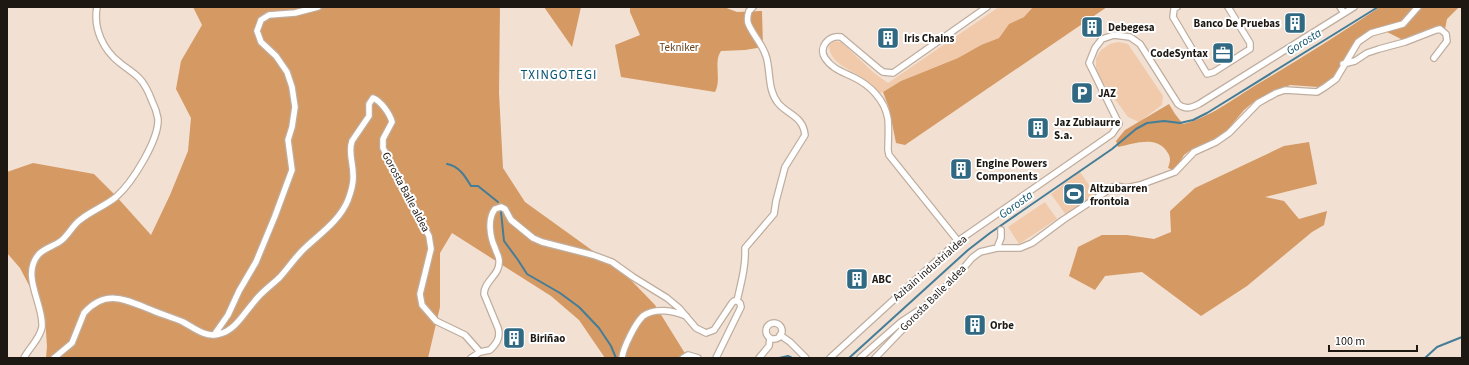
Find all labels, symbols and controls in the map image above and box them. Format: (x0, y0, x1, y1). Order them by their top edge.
building icon: Banco De Pruebas (1282, 10, 1308, 36)
building icon: Debegesa (1079, 14, 1105, 40)
place label: Banco De Pruebas (1193, 16, 1280, 31)
place label: Debegesa (1108, 20, 1155, 35)
water label: Gorosta (1283, 24, 1325, 59)
building icon: Iris Chains (875, 25, 901, 51)
place label: Iris Chains (904, 31, 955, 46)
park label: Tekniker (659, 40, 699, 55)
office icon: CodeSyntax (1210, 40, 1236, 66)
place label: CodeSyntax (1150, 46, 1208, 61)
district label: TXINGOTEGI (521, 66, 597, 84)
parking icon: JAZ (1069, 80, 1095, 106)
place label: JAZ (1098, 86, 1116, 101)
building icon: Jaz Zubiaurre S.a. (1025, 115, 1051, 141)
place label: Jaz Zubiaurre S.a. (1054, 115, 1121, 143)
street label: Gorosta Balle aldea (379, 149, 433, 235)
building icon: Engine Powers Components (948, 156, 974, 182)
place label: Engine Powers Components (976, 156, 1047, 184)
sports icon: Altzubarren frontoia (1061, 181, 1087, 207)
place label: Altzubarren frontoia (1089, 181, 1147, 209)
water label: Gorosta (995, 187, 1037, 223)
street label: Azitain industrialdea (890, 231, 970, 305)
street label: Gorosta Balle aldea (896, 261, 970, 335)
building icon: ABC (844, 266, 870, 292)
place label: ABC (871, 272, 892, 287)
building icon: Orbe (962, 312, 988, 338)
place label: Orbe (990, 318, 1014, 333)
building icon: Biriñao (501, 325, 527, 351)
scale bar (1329, 327, 1417, 353)
place label: Biriñao (530, 331, 565, 346)
text: 100 m (1335, 333, 1365, 350)

